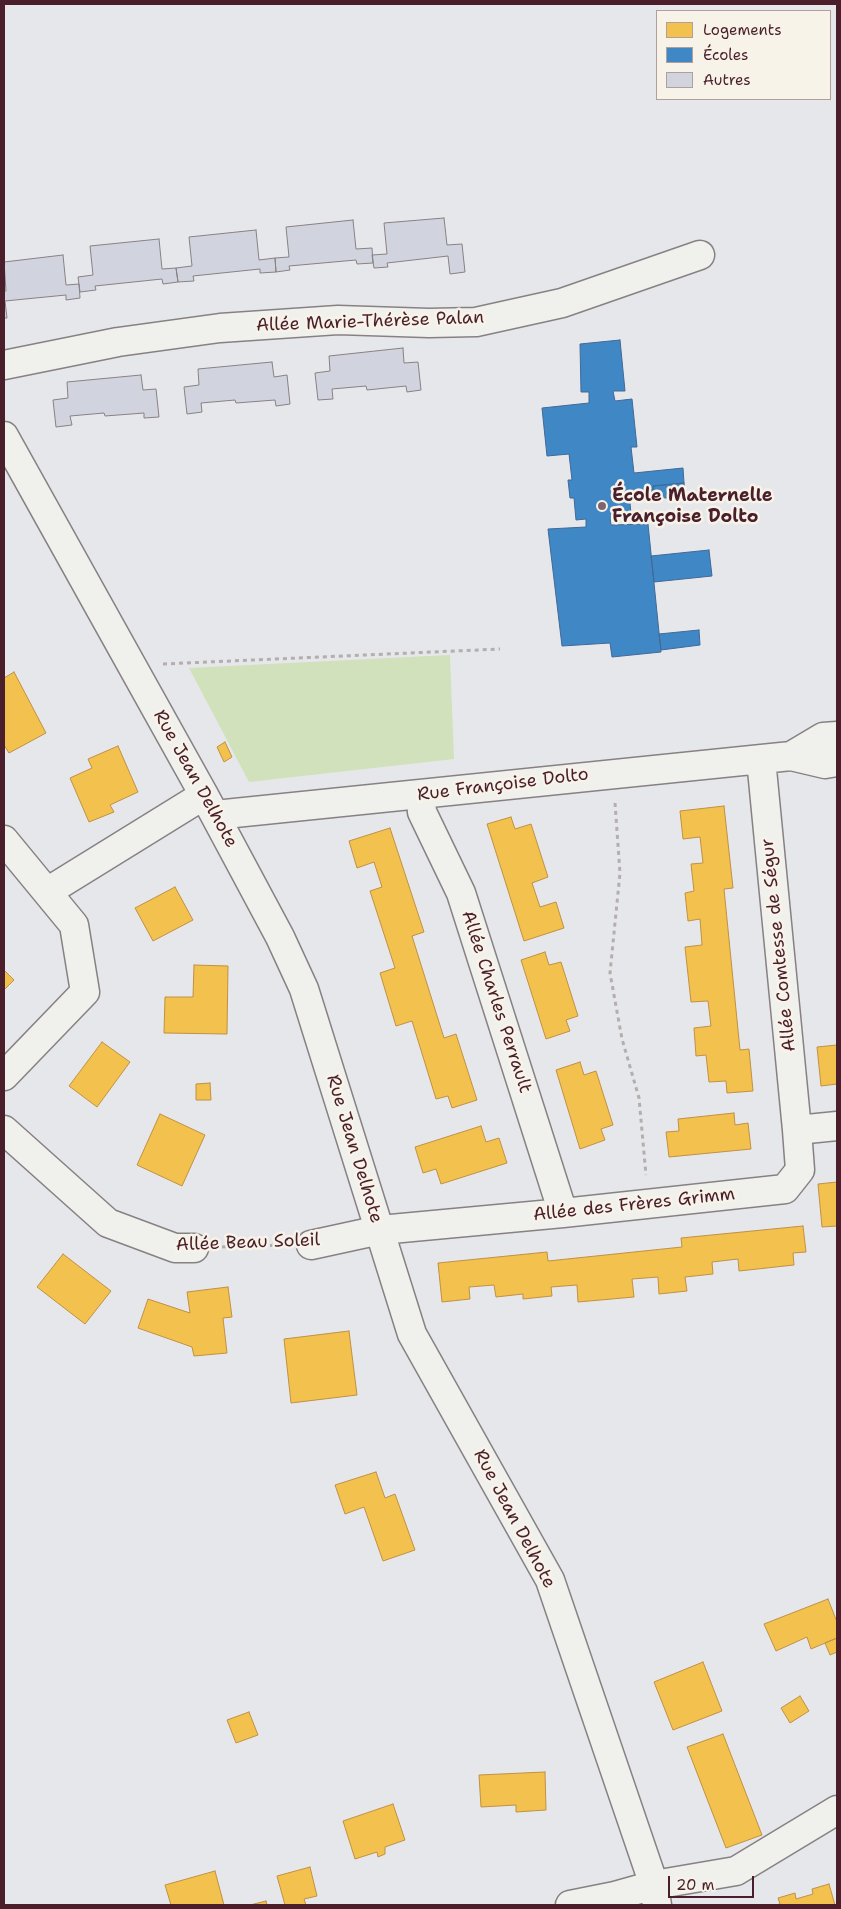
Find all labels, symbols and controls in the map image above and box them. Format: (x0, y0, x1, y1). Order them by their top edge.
legend (656, 10, 831, 100)
text: Logements (703, 20, 782, 40)
text: Écoles (703, 45, 748, 65)
text: Autres (703, 70, 751, 90)
street label: Allée Marie-Thérèse Palan (256, 307, 484, 337)
place label: École Maternelle Françoise Dolto (612, 485, 773, 528)
marker: École Maternelle Françoise Dolto (596, 500, 608, 512)
street label: Rue Jean Delhote (148, 706, 242, 852)
street label: Rue Françoise Dolto (416, 764, 590, 806)
street label: Allée Comtesse de Ségur (757, 837, 801, 1053)
street label: Allée Charles Perrault (456, 908, 536, 1096)
street label: Rue Jean Delhote (321, 1072, 387, 1226)
street label: Allée des Frères Grimm (532, 1184, 736, 1226)
street label: Allée Beau Soleil (176, 1230, 320, 1256)
street label: Rue Jean Delhote (468, 1446, 560, 1592)
scale bar (671, 1866, 757, 1898)
text: 20 m (676, 1875, 715, 1895)

